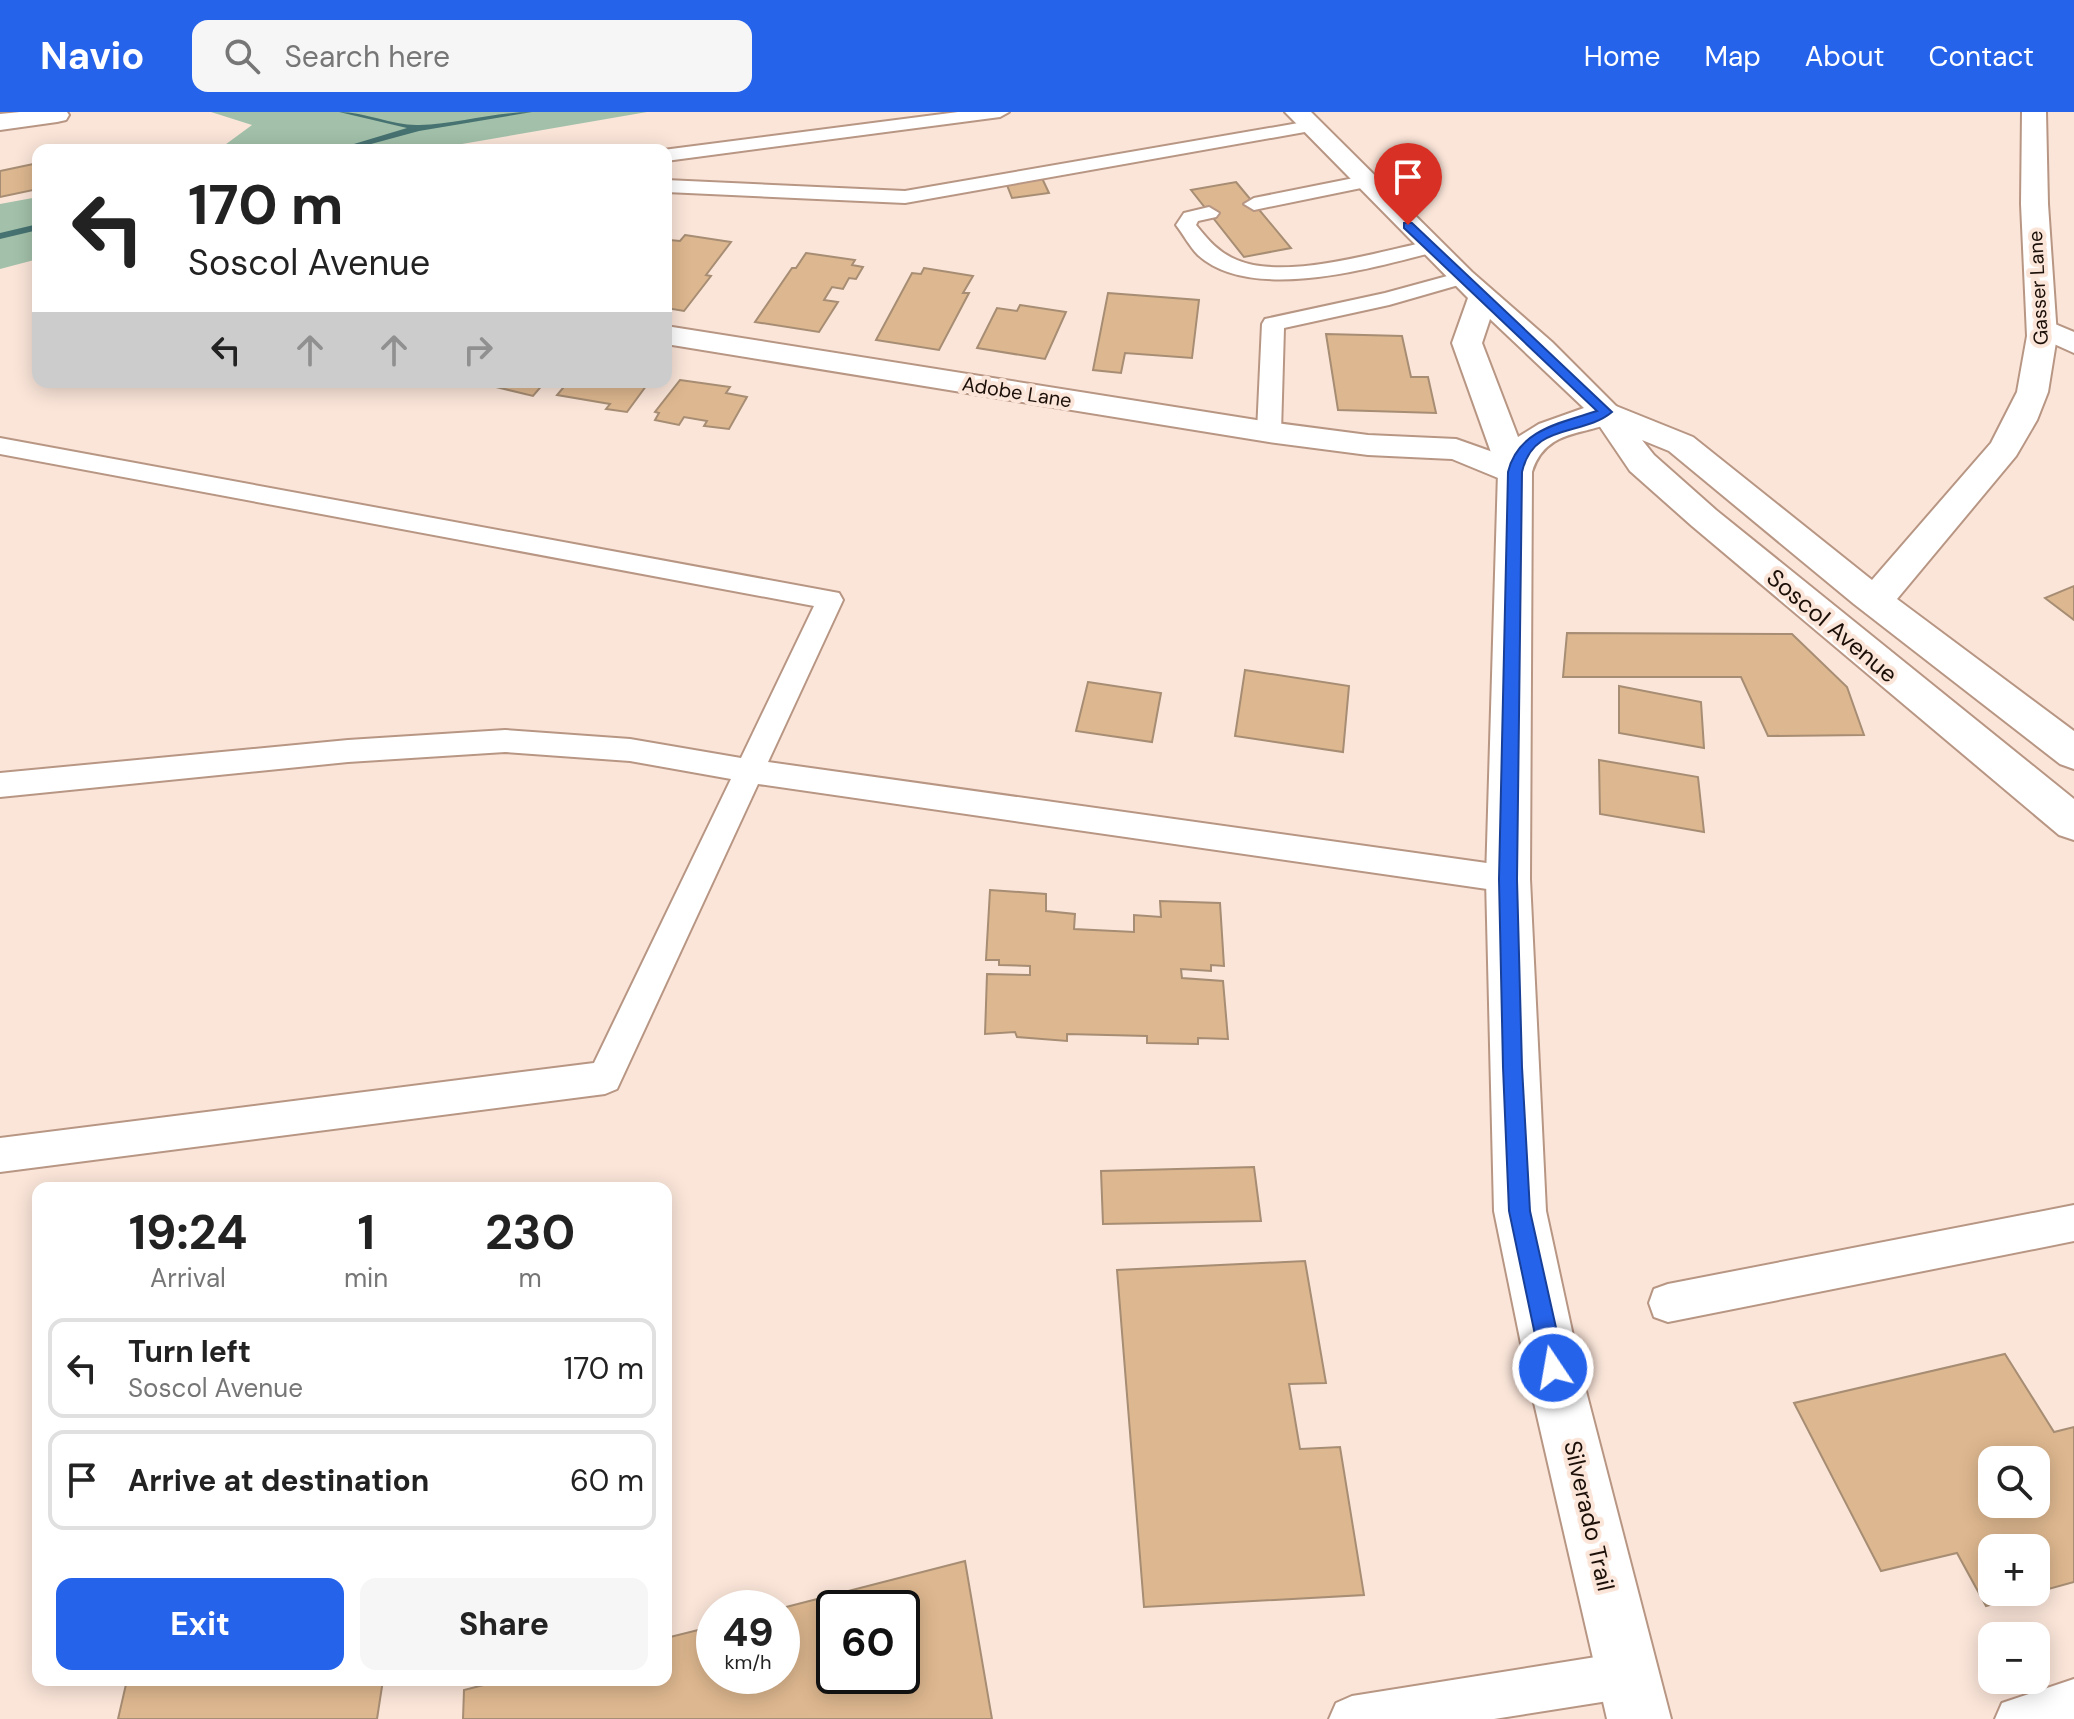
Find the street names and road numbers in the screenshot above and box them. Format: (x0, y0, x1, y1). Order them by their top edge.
street label: Gasser Lane (2022, 230, 2054, 346)
street label: Adobe Lane (960, 371, 1074, 413)
street label: Soscol Avenue (1761, 562, 1904, 689)
street label: Silverado Trail (1557, 1438, 1622, 1594)

